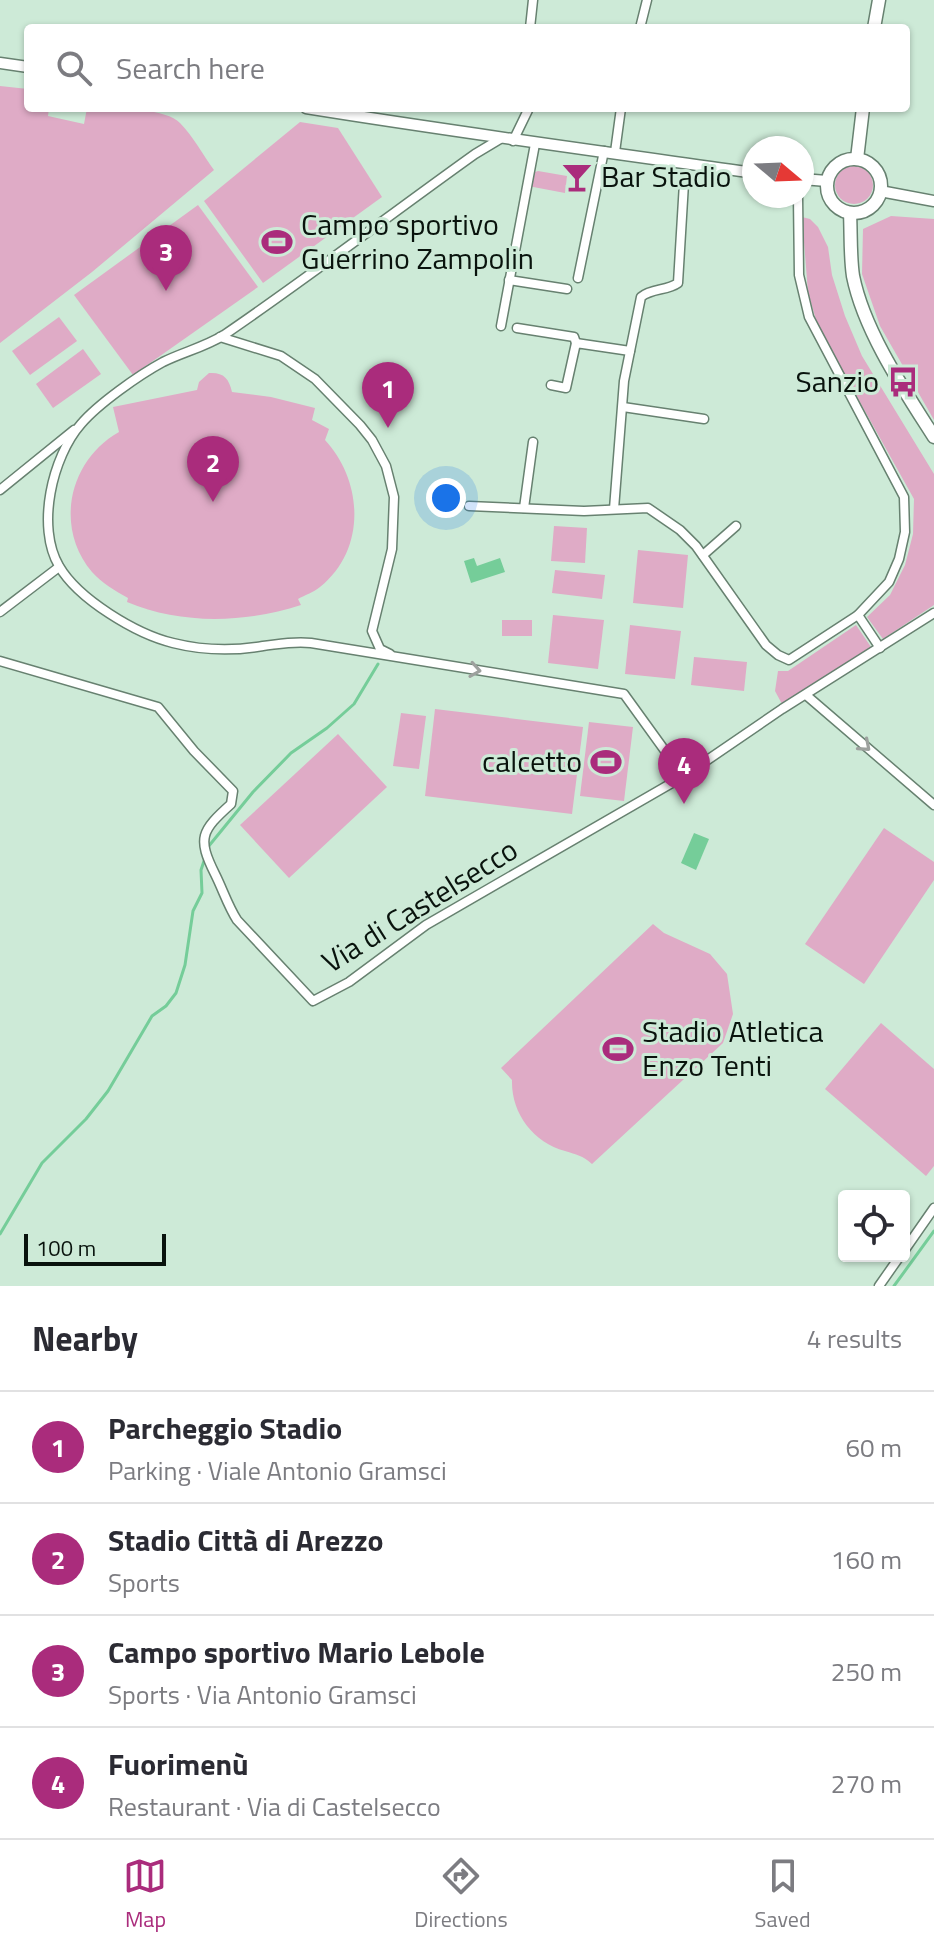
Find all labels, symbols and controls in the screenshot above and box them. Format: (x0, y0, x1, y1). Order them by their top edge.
search box (24, 24, 910, 112)
text: Search here (116, 45, 265, 91)
icon: search (52, 46, 96, 90)
north arrow (742, 136, 814, 208)
place label: Bar Stadio (601, 153, 731, 199)
bar icon: Bar Stadio (560, 160, 594, 194)
place label: Campo sportivo Guerrino Zampolin (301, 201, 534, 281)
pin: 3 (140, 225, 192, 291)
sports icon: Campo sportivo Guerrino Zampolin (260, 225, 294, 259)
place label: Sanzio (796, 358, 879, 404)
pin: 1 (362, 362, 414, 428)
bus stop icon: Sanzio (886, 365, 920, 399)
pin: 2 (187, 436, 239, 502)
your location (426, 478, 466, 518)
one-way arrow (468, 661, 482, 678)
one-way arrow (856, 736, 870, 751)
place label: calcetto (482, 738, 582, 784)
pin: 4 (658, 738, 710, 804)
sports icon: calcetto (589, 745, 623, 779)
street label: Via di Castelsecco (313, 826, 526, 984)
place label: Stadio Atletica Enzo Tenti (642, 1008, 824, 1088)
sports icon: Stadio Atletica Enzo Tenti (601, 1032, 635, 1066)
map controls (838, 1190, 910, 1262)
button: locate (838, 1190, 910, 1262)
scale bar (24, 1230, 166, 1266)
text: 100 m (36, 1231, 96, 1265)
text: Nearby (32, 1312, 138, 1364)
text: 4 results (807, 1319, 902, 1358)
text: Parcheggio Stadio (108, 1405, 342, 1451)
text: 1 (51, 1428, 65, 1467)
text: 60 m (845, 1428, 902, 1467)
text: Parking · Viale Antonio Gramsci (108, 1451, 447, 1490)
text: Stadio Città di Arezzo (108, 1517, 384, 1563)
text: 2 (51, 1540, 65, 1579)
text: 160 m (831, 1540, 902, 1579)
text: Sports (108, 1563, 180, 1602)
text: Campo sportivo Mario Lebole (108, 1629, 485, 1675)
text: 3 (51, 1652, 65, 1691)
text: 250 m (831, 1652, 902, 1691)
text: Sports · Via Antonio Gramsci (108, 1675, 417, 1714)
text: Fuorimenù (108, 1741, 249, 1787)
text: 4 (51, 1764, 65, 1803)
text: 270 m (831, 1764, 902, 1803)
text: Restaurant · Via di Castelsecco (108, 1787, 441, 1826)
tab: Map (123, 1854, 167, 1936)
tab: Directions (414, 1854, 508, 1936)
tab: Saved (755, 1854, 811, 1936)

